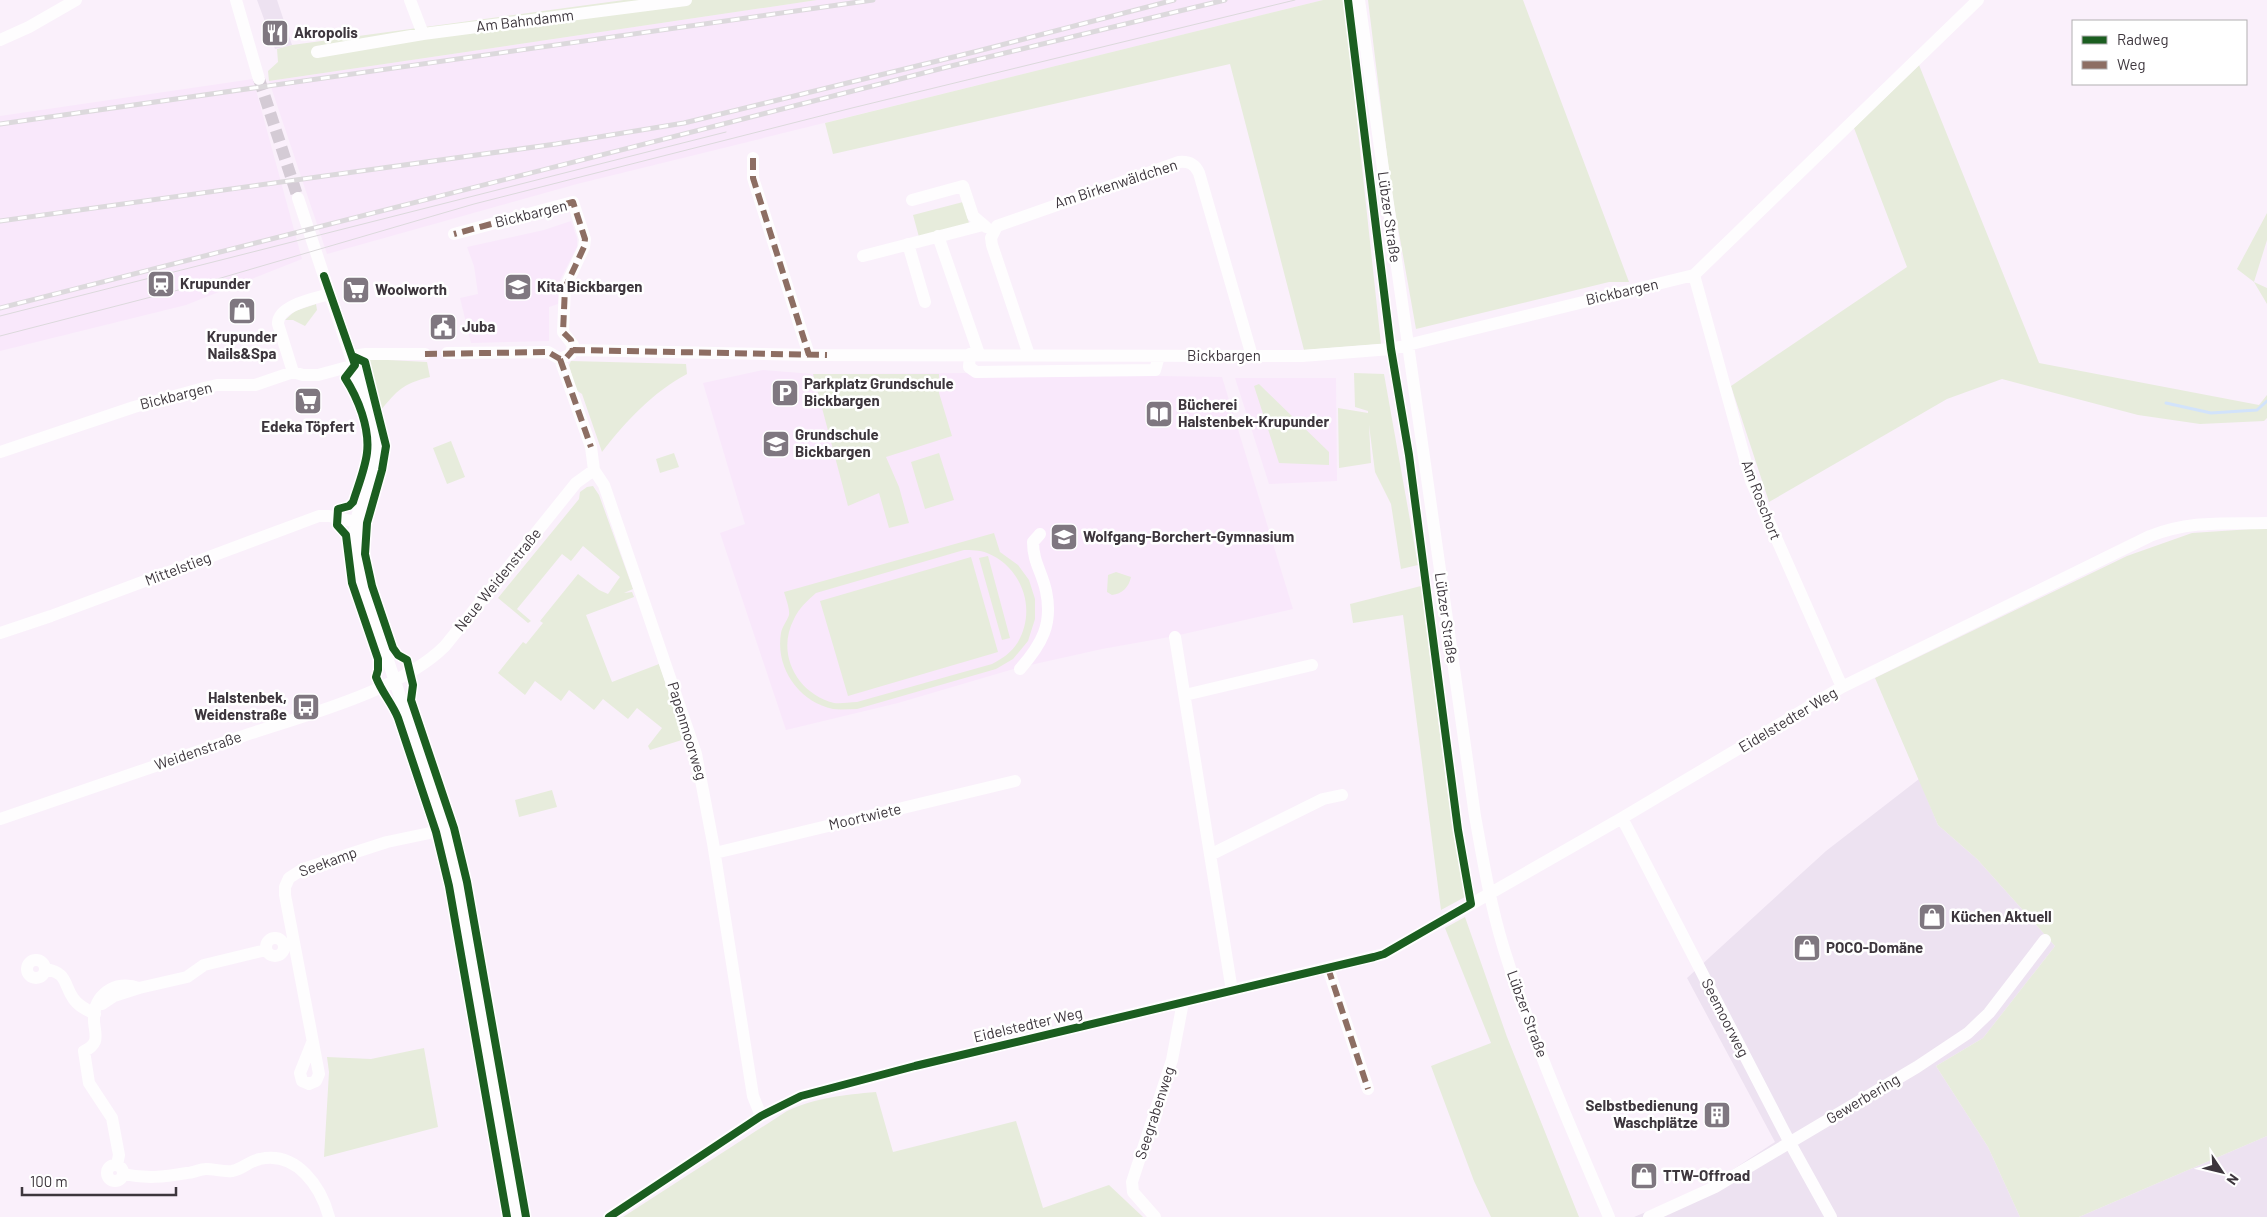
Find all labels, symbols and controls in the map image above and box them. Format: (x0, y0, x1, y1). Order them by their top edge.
street label: Am Bahndamm (475, 5, 575, 35)
restaurant icon: Akropolis (260, 18, 290, 48)
legend (2072, 20, 2247, 85)
place label: Akropolis (294, 23, 358, 41)
text: Radweg (2117, 30, 2169, 48)
text: Weg (2117, 55, 2145, 73)
street label: Am Birkenwäldchen (1052, 155, 1179, 211)
street label: Lübzer Straße (1375, 170, 1405, 263)
street label: Bickbargen (493, 195, 569, 231)
station icon: Krupunder (146, 269, 176, 299)
school or university icon: Kita Bickbargen (503, 272, 533, 302)
place label: Krupunder (180, 274, 251, 292)
street label: Bickbargen (1584, 274, 1660, 308)
supermarket icon: Woolworth (341, 275, 371, 305)
place label: Kita Bickbargen (537, 277, 643, 295)
place label: Woolworth (375, 280, 447, 298)
shop icon: Krupunder Nails&Spa (227, 296, 257, 326)
public building icon: Juba (428, 312, 458, 342)
place label: Juba (462, 317, 495, 335)
place label: Krupunder Nails&Spa (207, 327, 278, 362)
street label: Bickbargen (1187, 346, 1261, 364)
place label: Parkplatz Grundschule Bickbargen (804, 374, 954, 409)
street label: Bickbargen (138, 377, 214, 413)
parking icon: Parkplatz Grundschule Bickbargen (770, 378, 800, 408)
supermarket icon: Edeka Töpfert (293, 386, 323, 416)
place label: Bücherei Halstenbek-Krupunder (1178, 395, 1329, 430)
library icon: Bücherei Halstenbek-Krupunder (1144, 399, 1174, 429)
place label: Edeka Töpfert (261, 417, 355, 435)
place label: Grundschule Bickbargen (795, 425, 879, 460)
school or university icon: Grundschule Bickbargen (761, 429, 791, 459)
street label: Am Roschort (1738, 457, 1785, 542)
school or university icon: Wolfgang-Borchert-Gymnasium (1049, 522, 1079, 552)
street label: Neue Weidenstraße (450, 524, 544, 635)
place label: Wolfgang-Borchert-Gymnasium (1083, 527, 1294, 545)
street label: Mittelstieg (142, 547, 213, 589)
street label: Lübzer Straße (1432, 571, 1462, 664)
street label: Papenmoorweg (664, 679, 711, 782)
street label: Eidelstedter Weg (1735, 683, 1840, 756)
place label: Halstenbek, Weidenstraße (194, 688, 287, 723)
bus stop icon: Halstenbek, Weidenstraße (291, 692, 321, 722)
street label: Weidenstraße (152, 727, 243, 773)
street label: Moortwiete (827, 799, 903, 833)
street label: Seekamp (296, 842, 359, 880)
shop icon: Küchen Aktuell (1917, 902, 1947, 932)
place label: Küchen Aktuell (1951, 907, 2052, 925)
shop icon: POCO-Domäne (1792, 933, 1822, 963)
place label: POCO-Domäne (1826, 938, 1923, 956)
street label: Lübzer Straße (1504, 968, 1552, 1060)
street label: Seemoorweg (1698, 975, 1753, 1060)
street label: Eidelstedter Weg (972, 1003, 1084, 1045)
street label: Seegrabenweg (1131, 1064, 1178, 1161)
street label: Gewerbering (1822, 1069, 1902, 1127)
place label: Selbstbedienung Waschplätze (1585, 1096, 1698, 1131)
building icon: Selbstbedienung Waschplätze (1702, 1100, 1732, 1130)
north arrow (2197, 1147, 2247, 1197)
shop icon: TTW-Offroad (1629, 1161, 1659, 1191)
scale bar (22, 1164, 176, 1196)
place label: TTW-Offroad (1663, 1166, 1750, 1184)
text: N (2223, 1171, 2243, 1188)
text: 100 m (30, 1172, 68, 1190)

